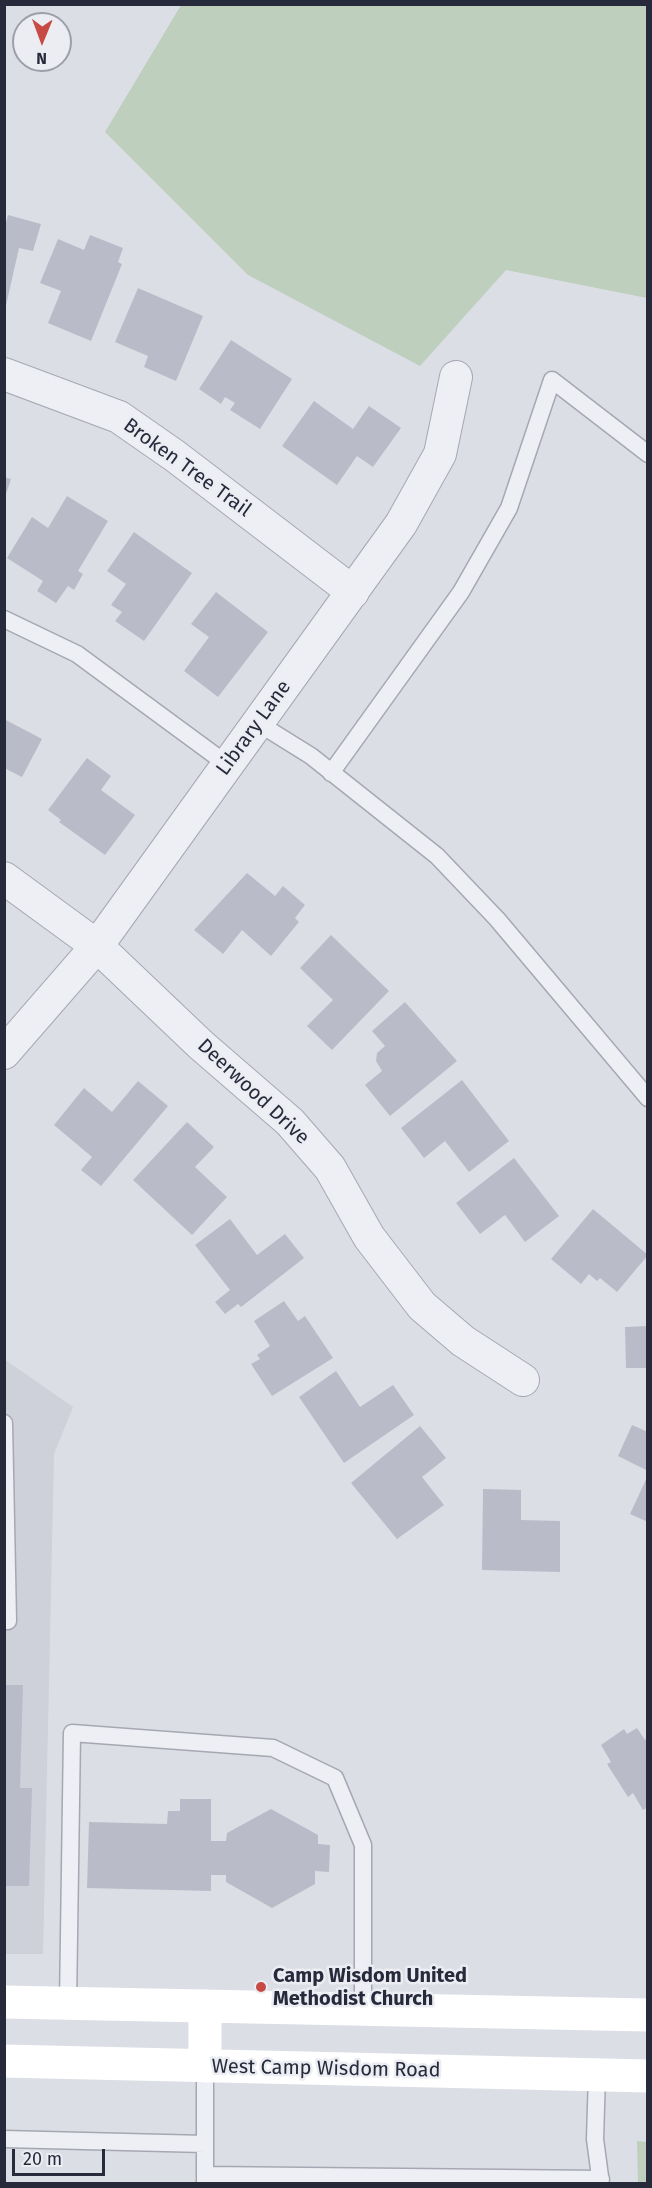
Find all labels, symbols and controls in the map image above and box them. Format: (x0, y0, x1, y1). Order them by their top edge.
north arrow (12, 12, 72, 72)
text: N (36, 49, 47, 68)
street label: Broken Tree Trail (118, 414, 256, 522)
street label: Library Lane (212, 676, 296, 780)
street label: Deerwood Drive (192, 1034, 314, 1150)
place label: Camp Wisdom United Methodist Church (273, 1964, 467, 2011)
marker: Camp Wisdom United Methodist Church (254, 1980, 268, 1994)
street label: West Camp Wisdom Road (211, 2055, 441, 2083)
scale bar (15, 2137, 108, 2175)
text: 20 m (23, 2148, 62, 2170)

